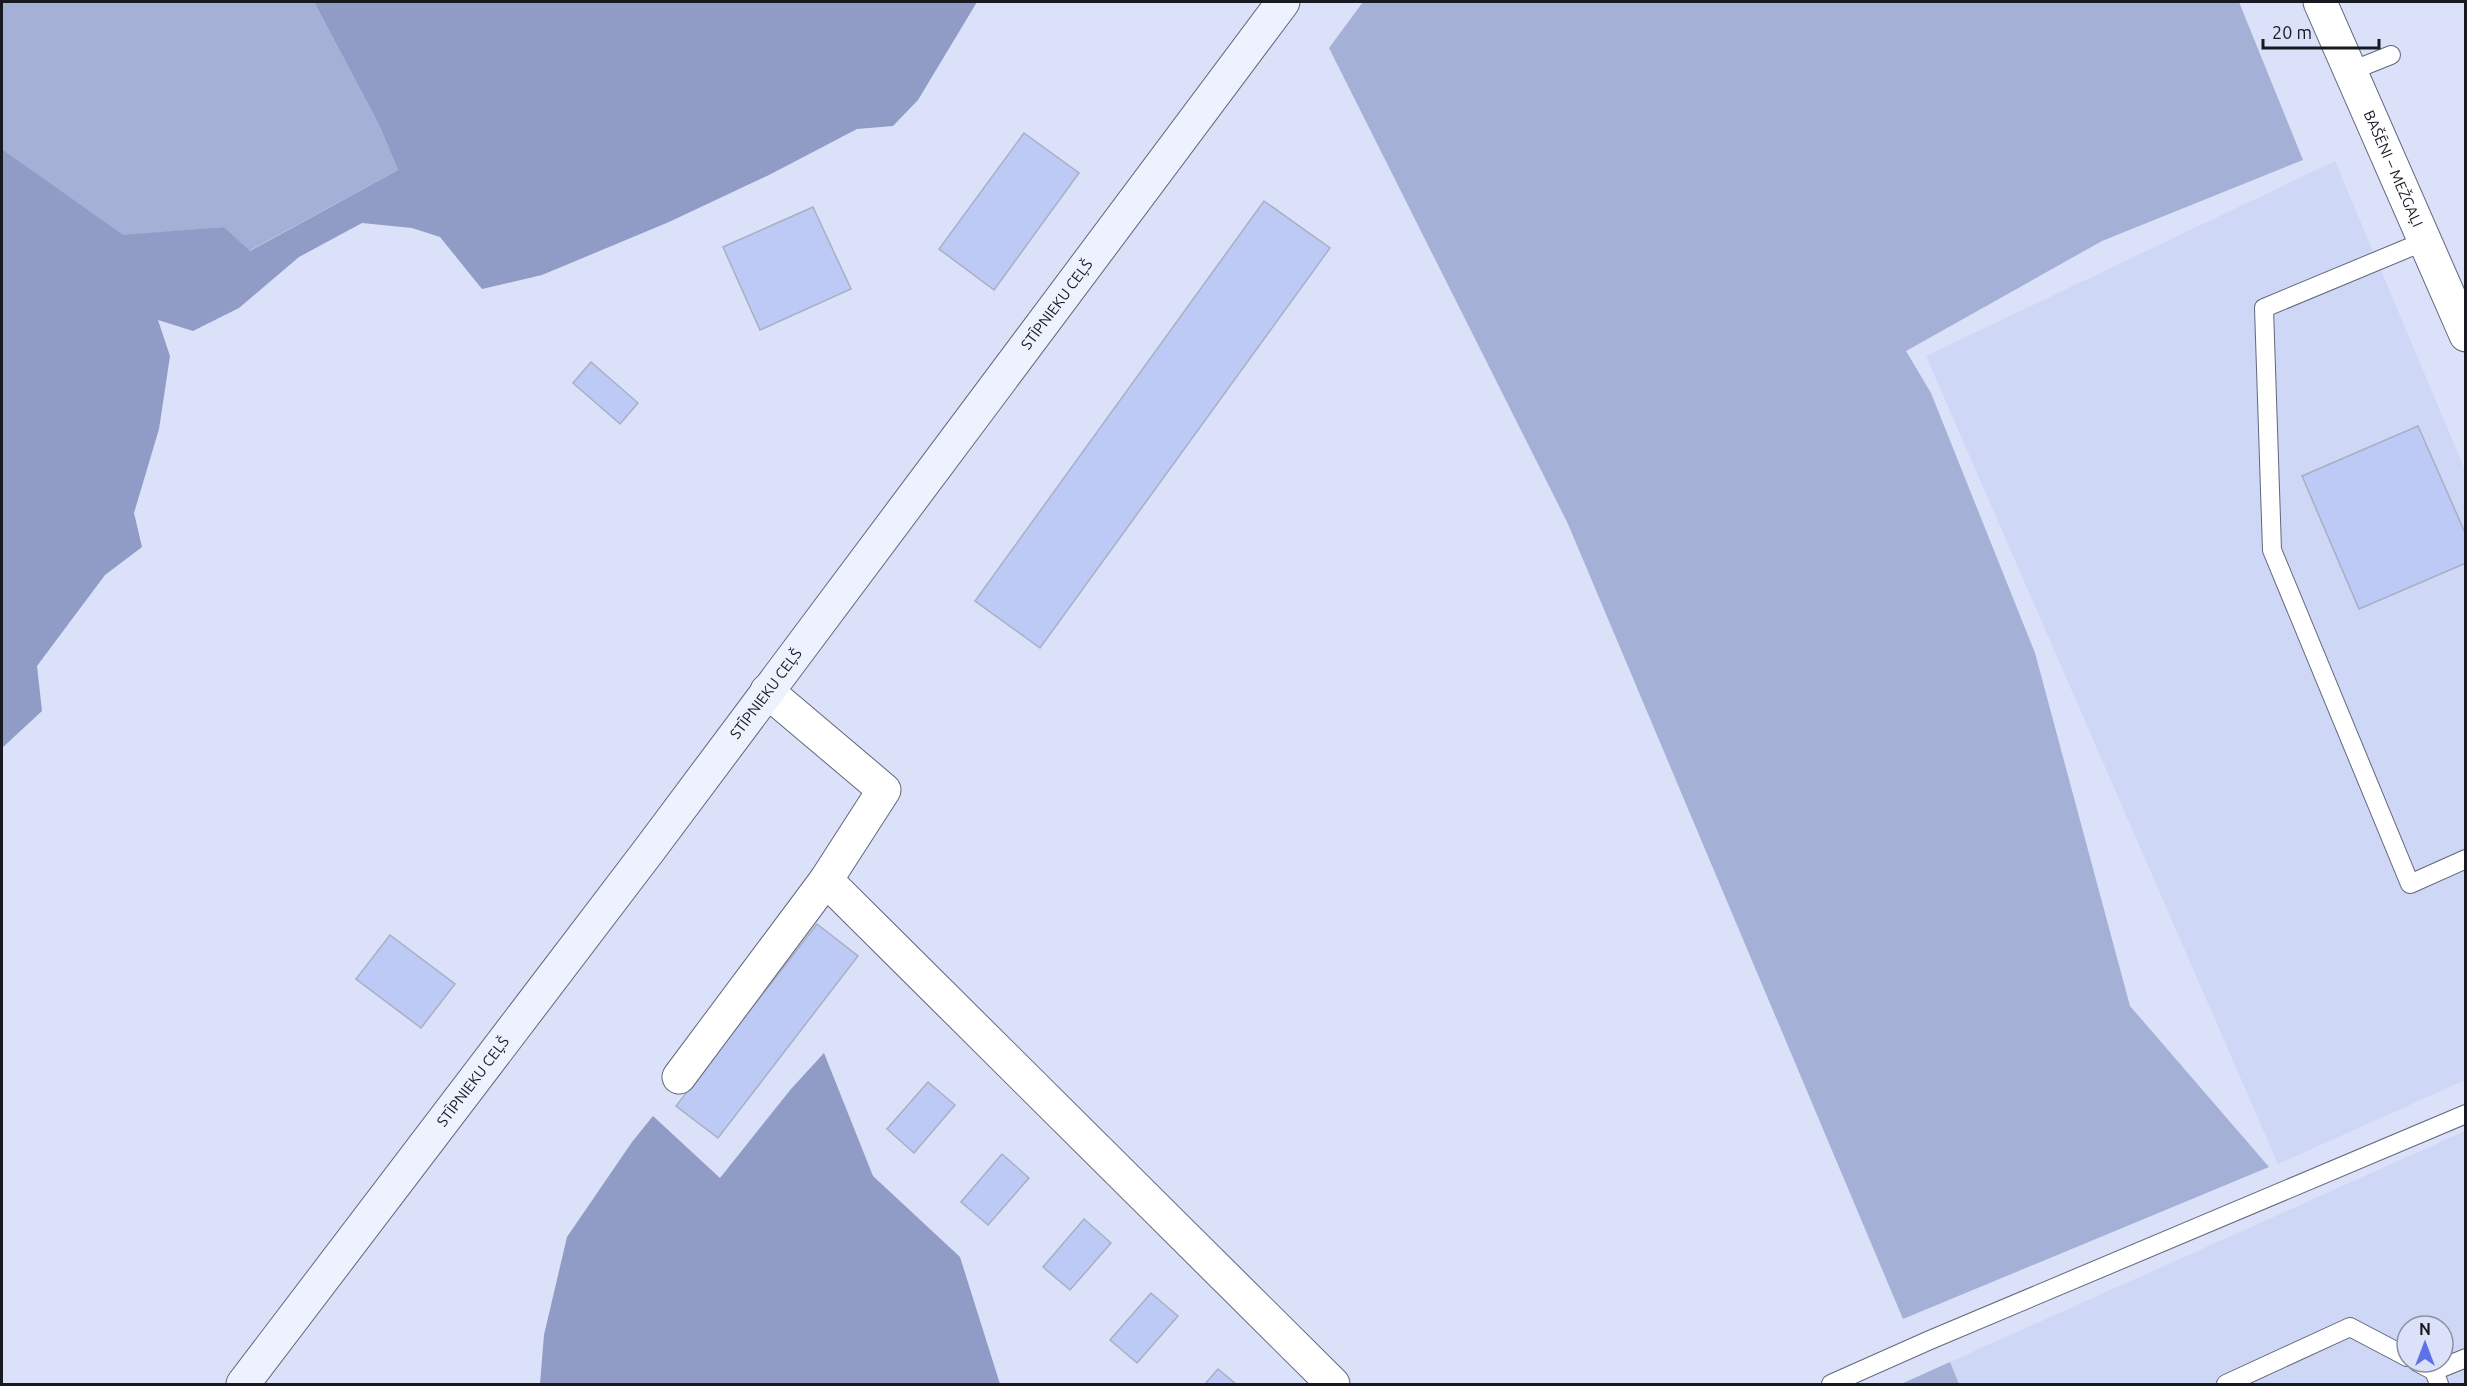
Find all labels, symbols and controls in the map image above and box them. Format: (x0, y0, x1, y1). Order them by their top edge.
scale bar (2263, 12, 2378, 50)
text: 20 m (2272, 22, 2312, 42)
street label: BAŠĒNI – MEŽGAĻI (2361, 108, 2427, 229)
street label: STĪPNIEKU CEĻŠ (1017, 256, 1096, 353)
street label: STĪPNIEKU CEĻŠ (726, 645, 805, 742)
street label: STĪPNIEKU CEĻŠ (433, 1033, 512, 1129)
north arrow (2395, 1314, 2455, 1374)
text: N (2419, 1320, 2431, 1338)

